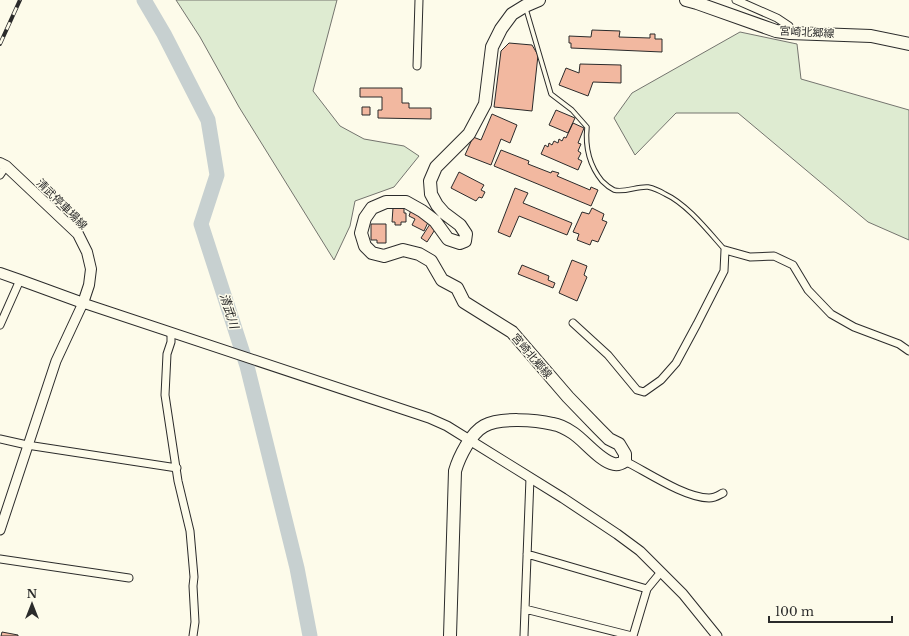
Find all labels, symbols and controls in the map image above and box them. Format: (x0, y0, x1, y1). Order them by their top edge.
street label: 宮崎北郷線 (779, 24, 835, 40)
street label: 清武停車場線 (34, 176, 90, 232)
water label: 清武川 (217, 291, 243, 332)
street label: 宮崎北郷線 (509, 331, 555, 381)
north arrow (12, 584, 52, 624)
text: N (27, 587, 38, 601)
scale bar (769, 598, 892, 624)
text: 100 m (775, 604, 814, 619)

